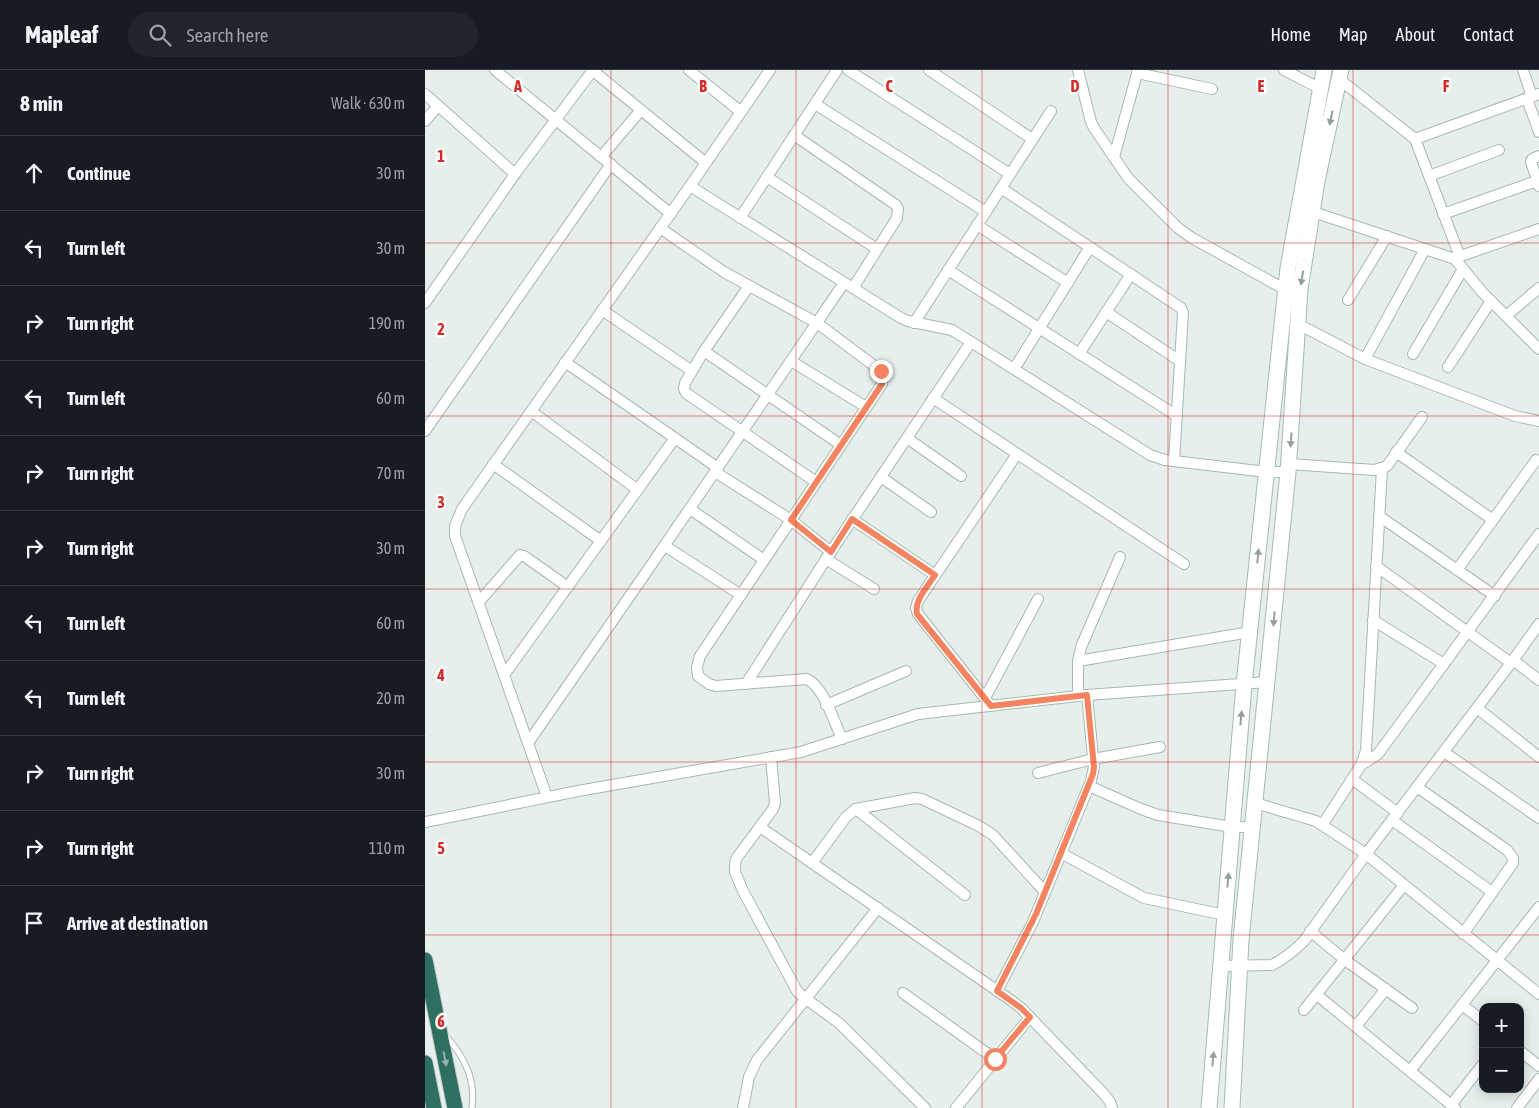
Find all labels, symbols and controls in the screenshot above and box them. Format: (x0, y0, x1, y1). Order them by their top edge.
search box (128, 12, 478, 57)
text: Mapleaf (25, 21, 98, 48)
icon: search (146, 21, 174, 49)
text: Search here (186, 24, 268, 46)
text: Home (1271, 24, 1311, 45)
text: Map (1339, 24, 1368, 45)
text: About (1396, 24, 1435, 45)
text: Contact (1463, 24, 1514, 45)
text: A (513, 77, 522, 95)
text: B (699, 77, 707, 95)
text: C (885, 77, 893, 95)
text: D (1071, 77, 1080, 95)
text: E (1258, 77, 1265, 95)
text: F (1443, 77, 1450, 95)
text: 8 min (20, 91, 63, 115)
text: Walk · 630 m (331, 94, 405, 112)
one-way arrow (1327, 110, 1335, 125)
text: 1 (437, 147, 445, 165)
icon: ahead (20, 159, 48, 187)
text: Continue (67, 162, 131, 184)
text: 30 m (376, 164, 405, 182)
icon: left (20, 234, 48, 262)
text: Turn left (67, 237, 125, 259)
text: 30 m (376, 239, 405, 257)
one-way arrow (1298, 270, 1306, 286)
icon: right (20, 309, 48, 337)
text: Turn right (67, 312, 134, 334)
text: 190 m (369, 314, 405, 332)
text: 2 (437, 320, 445, 338)
route end (870, 360, 893, 383)
icon: left (20, 384, 48, 412)
text: Turn left (67, 387, 125, 409)
text: 60 m (376, 389, 405, 407)
one-way arrow (1286, 432, 1294, 448)
icon: right (20, 459, 48, 487)
text: Turn right (67, 462, 134, 484)
text: 70 m (376, 464, 405, 482)
text: 3 (437, 493, 445, 511)
icon: right (20, 534, 48, 562)
text: Turn right (67, 537, 134, 559)
text: 30 m (376, 539, 405, 557)
one-way arrow (1254, 548, 1262, 564)
icon: left (20, 609, 48, 637)
one-way arrow (1270, 611, 1278, 627)
text: Turn left (67, 612, 125, 634)
text: 60 m (376, 614, 405, 632)
text: 4 (436, 666, 445, 684)
icon: left (20, 684, 48, 712)
text: Turn left (67, 687, 125, 709)
text: 20 m (376, 689, 405, 707)
one-way arrow (1238, 710, 1246, 726)
icon: right (20, 759, 48, 787)
text: Turn right (67, 762, 134, 784)
text: 30 m (376, 764, 405, 782)
icon: right (20, 834, 48, 862)
text: Turn right (67, 837, 134, 859)
text: 110 m (369, 839, 405, 857)
text: 5 (437, 839, 445, 857)
one-way arrow (1224, 872, 1232, 888)
icon: arrive (20, 909, 48, 937)
text: Arrive at destination (67, 912, 208, 934)
map controls (1479, 1003, 1524, 1093)
button: + (1479, 1003, 1524, 1048)
text: 6 (437, 1012, 445, 1030)
route start (984, 1048, 1007, 1071)
button: − (1479, 1048, 1524, 1093)
one-way arrow (1209, 1051, 1217, 1067)
one-way arrow (441, 1052, 449, 1067)

